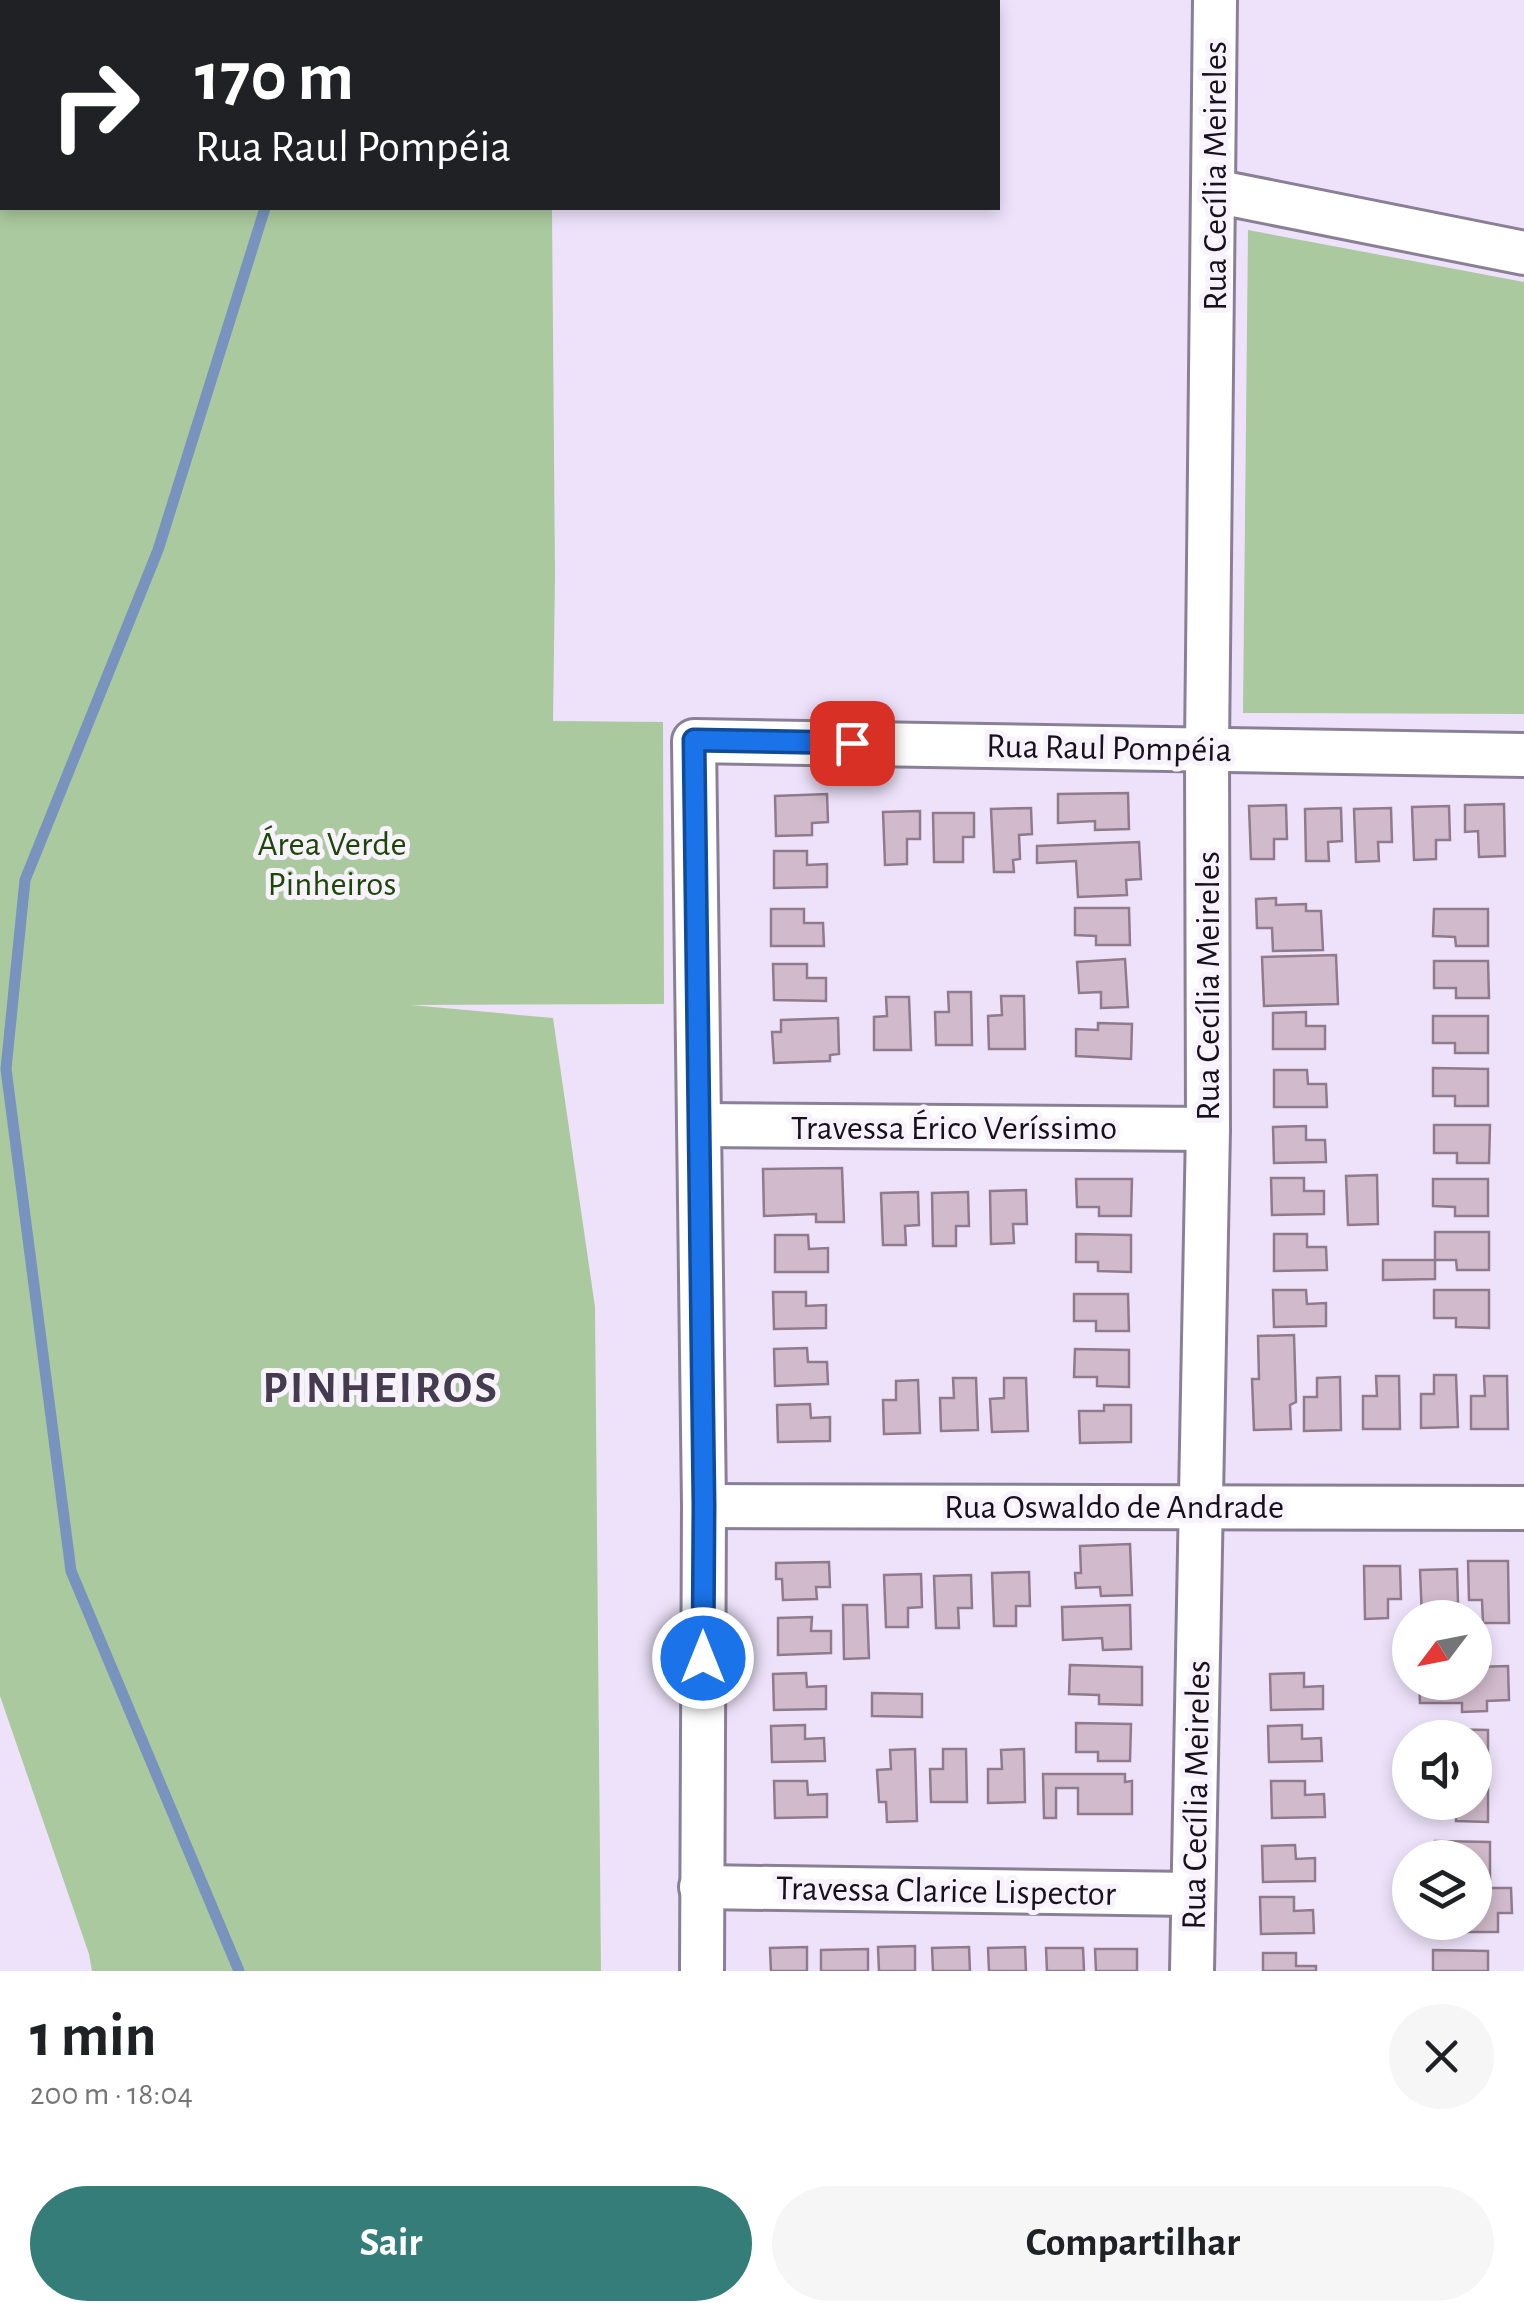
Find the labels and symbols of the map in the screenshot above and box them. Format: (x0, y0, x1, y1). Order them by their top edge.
street label: Rua Cecília Meireles (1198, 41, 1233, 311)
pin (810, 701, 895, 786)
street label: Rua Raul Pompéia (986, 729, 1232, 768)
park label: Área Verde Pinheiros (257, 825, 407, 902)
street label: Rua Cecília Meireles (1191, 851, 1226, 1121)
street label: Travessa Érico Veríssimo (791, 1109, 1117, 1146)
district label: PINHEIROS (263, 1366, 499, 1411)
street label: Rua Oswaldo de Andrade (944, 1490, 1284, 1525)
north arrow (1392, 1600, 1492, 1700)
position arrow (651, 1606, 755, 1710)
street label: Rua Cecília Meireles (1177, 1660, 1216, 1930)
street label: Travessa Clarice Lispector (776, 1871, 1117, 1912)

